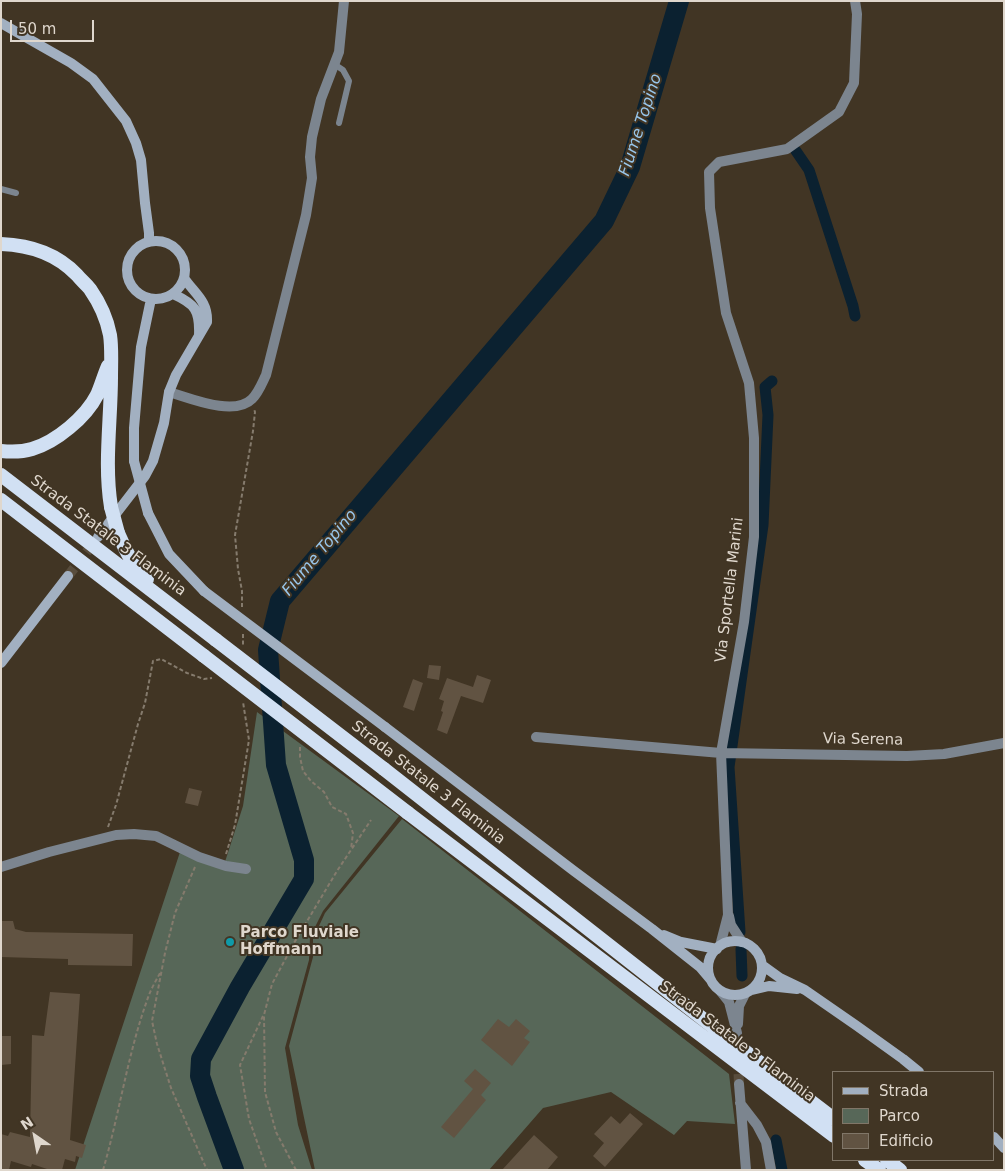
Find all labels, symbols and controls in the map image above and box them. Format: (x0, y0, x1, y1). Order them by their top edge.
scale bar (12, 10, 96, 42)
text: 50 m (18, 20, 56, 38)
water label: Fiume Topino (615, 71, 667, 179)
street label: Strada Statale 3 Flaminia (27, 472, 189, 600)
water label: Fiume Topino (278, 506, 362, 600)
street label: Via Sportella Marini (712, 516, 748, 664)
street label: Strada Statale 3 Flaminia (348, 717, 508, 849)
street label: Via Serena (823, 730, 903, 750)
place label: Parco Fluviale Hoffmann (240, 924, 359, 959)
marker: Parco Fluviale Hoffmann (224, 936, 236, 948)
street label: Strada Statale 3 Flaminia (656, 978, 818, 1106)
legend (832, 1071, 995, 1161)
text: Strada (879, 1082, 928, 1100)
text: Parco (879, 1107, 920, 1125)
north arrow (10, 1111, 60, 1161)
text: N (18, 1114, 36, 1133)
text: Edificio (879, 1132, 933, 1150)

